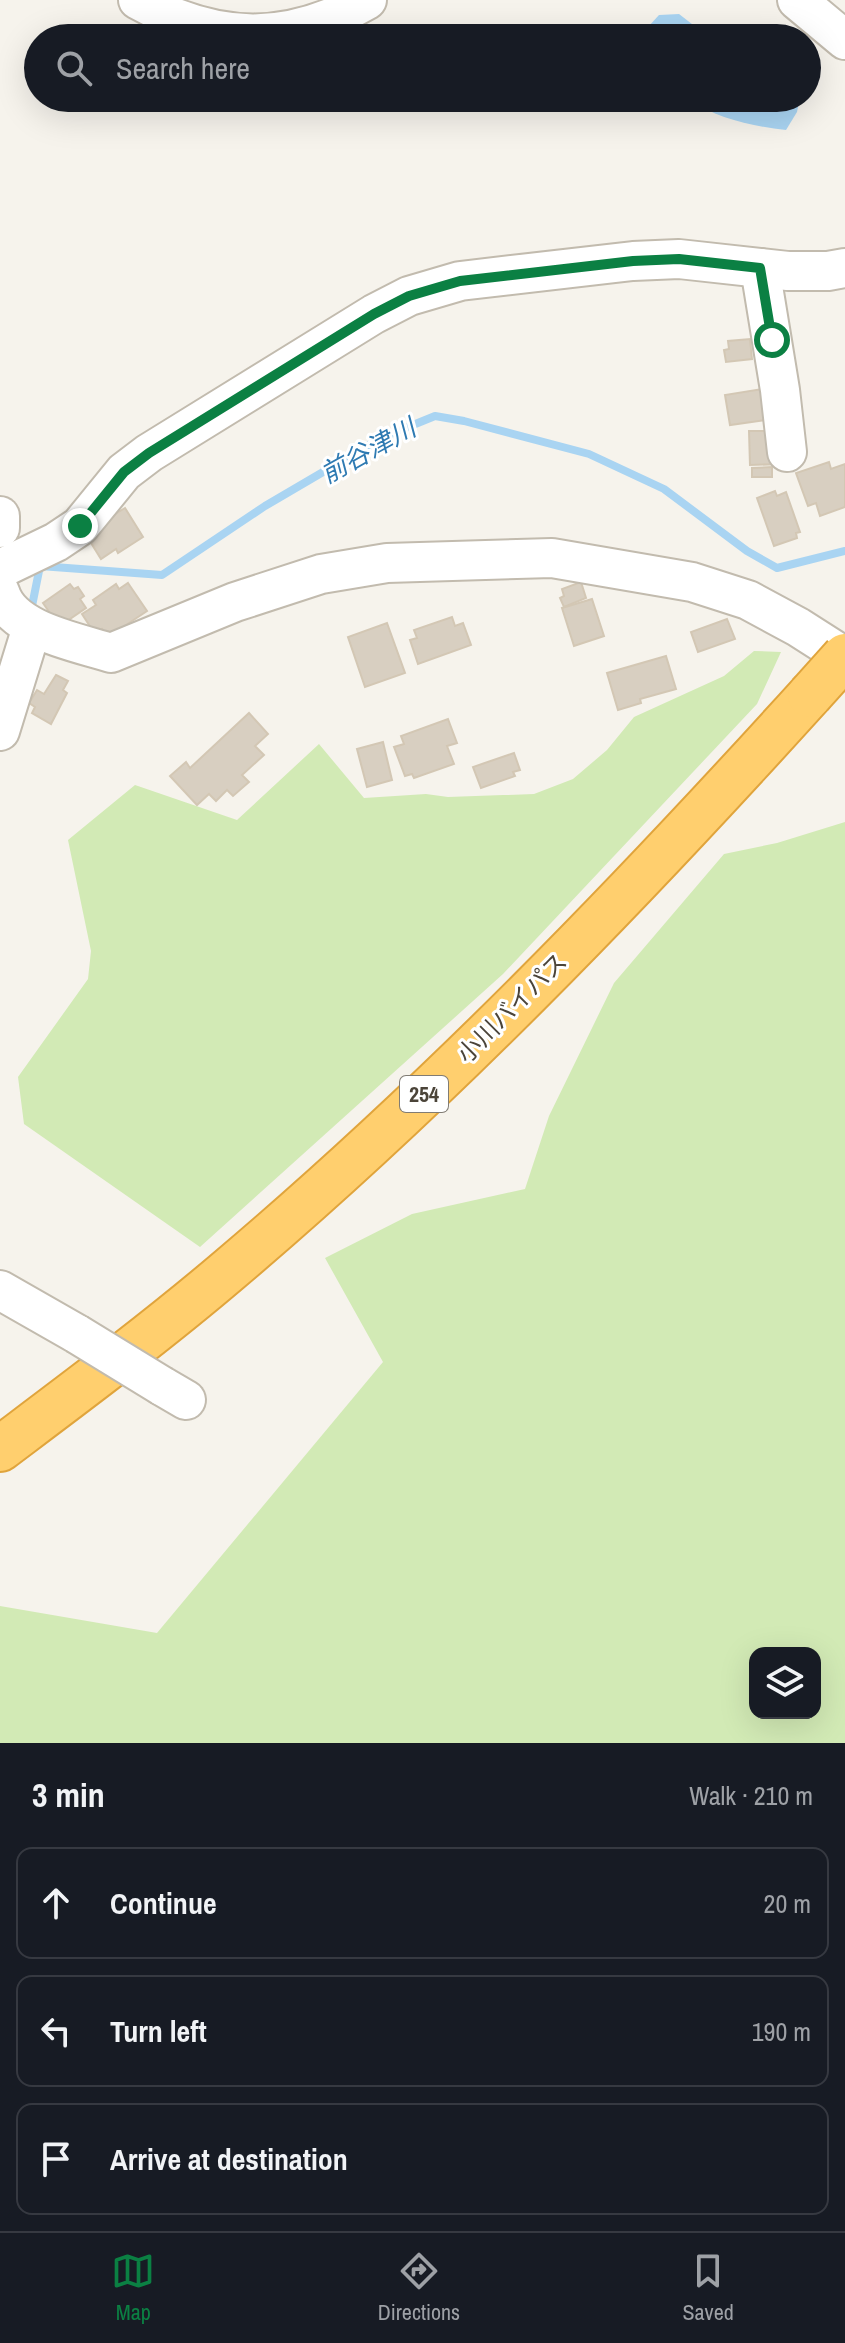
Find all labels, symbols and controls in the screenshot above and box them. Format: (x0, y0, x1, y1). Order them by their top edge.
search box (24, 24, 821, 112)
icon: search (52, 46, 96, 90)
text: Search here (116, 48, 250, 88)
route start (754, 322, 790, 358)
water label: 前谷津川 (314, 409, 424, 491)
route end (62, 508, 98, 544)
street label: 小川バイパス (449, 945, 573, 1069)
road number: 254 (400, 1076, 448, 1112)
map controls (749, 1647, 821, 1719)
button: layers (749, 1647, 821, 1719)
text: 3 min (32, 1772, 105, 1818)
text: Walk · 210 m (689, 1778, 813, 1813)
icon: ahead (34, 1881, 78, 1925)
text: Continue (110, 1883, 217, 1923)
text: 20 m (764, 1886, 811, 1921)
icon: left (34, 2009, 78, 2053)
text: Turn left (110, 2011, 207, 2051)
text: 190 m (752, 2014, 811, 2049)
icon: arrive (34, 2137, 78, 2181)
text: Arrive at destination (110, 2139, 348, 2179)
tab: Map (111, 2249, 155, 2327)
tab: Directions (378, 2249, 460, 2327)
tab: Saved (683, 2249, 734, 2327)

